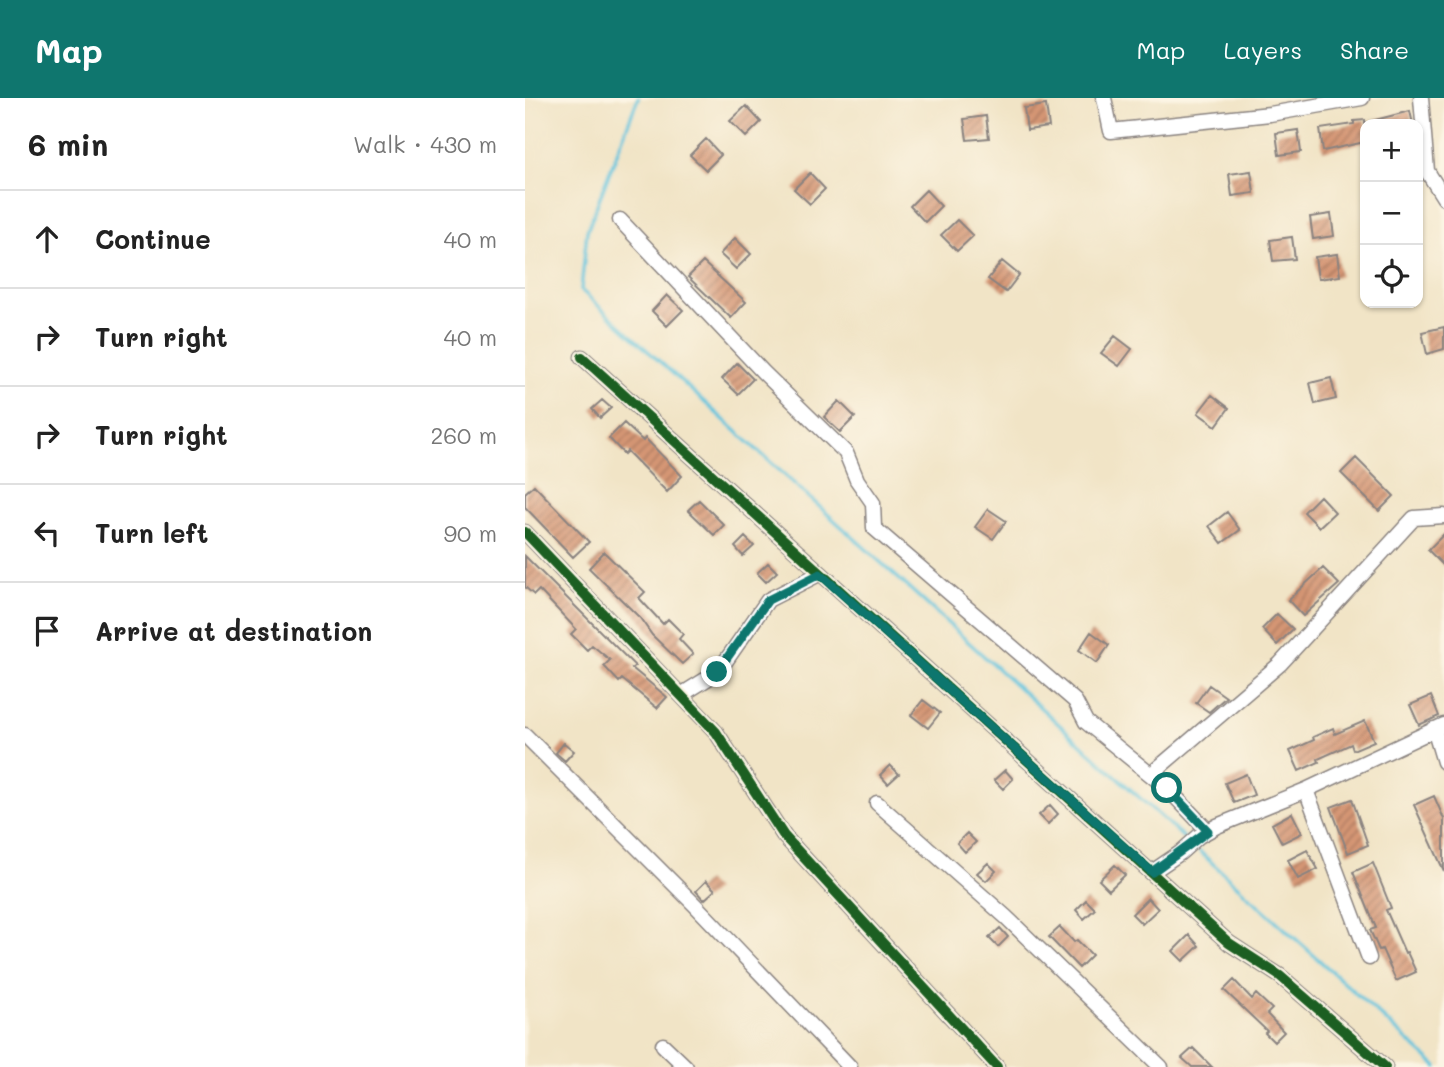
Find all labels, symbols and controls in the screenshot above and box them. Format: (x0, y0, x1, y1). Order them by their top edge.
text: Map (35, 28, 103, 71)
text: Map (1137, 34, 1185, 65)
text: Layers (1223, 34, 1302, 65)
text: Share (1340, 34, 1409, 65)
map controls (1360, 119, 1423, 308)
button: + (1360, 119, 1423, 182)
text: 6 min (28, 124, 108, 164)
text: Walk · 430 m (353, 129, 497, 159)
button: − (1360, 182, 1423, 245)
icon: ahead (28, 220, 66, 258)
text: Continue (95, 222, 211, 256)
text: 40 m (444, 224, 497, 254)
button: locate (1360, 245, 1423, 308)
icon: right (28, 318, 66, 356)
text: Turn right (95, 320, 228, 354)
text: 40 m (444, 322, 497, 352)
icon: right (28, 416, 66, 454)
text: Turn right (95, 418, 228, 452)
text: 260 m (430, 420, 497, 450)
icon: left (28, 514, 66, 552)
text: Turn left (95, 516, 208, 550)
text: 90 m (444, 518, 497, 548)
icon: arrive (28, 612, 66, 650)
text: Arrive at destination (95, 614, 372, 648)
route end (701, 656, 732, 687)
route start (1151, 772, 1182, 803)

